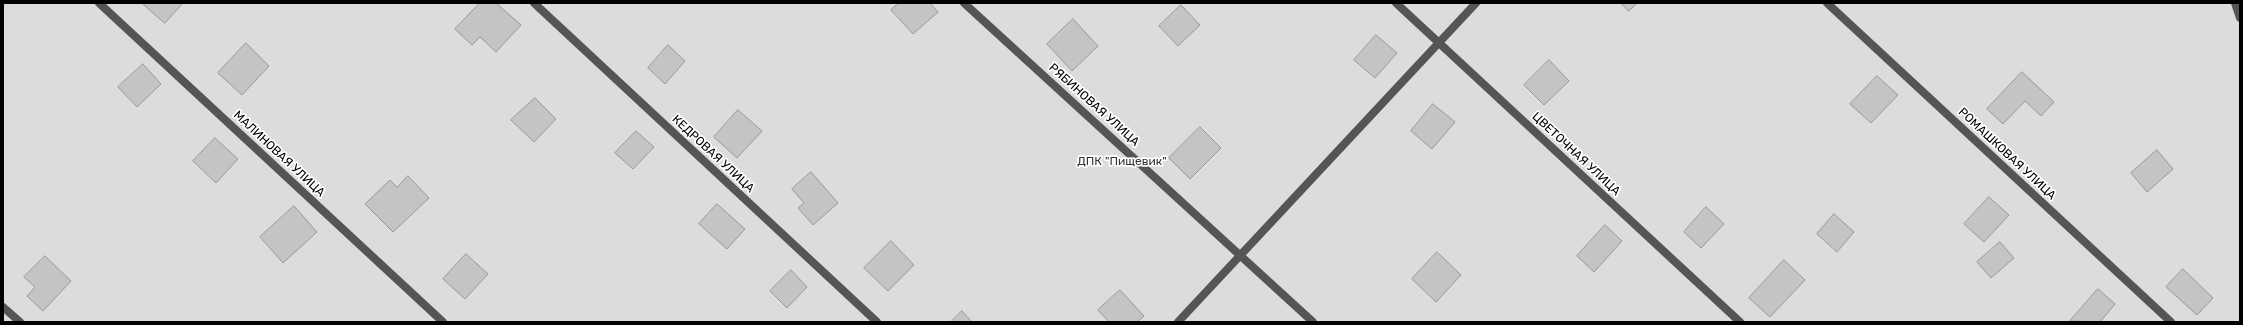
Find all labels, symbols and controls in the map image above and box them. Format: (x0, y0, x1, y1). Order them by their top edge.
street label: РЯБИНОВАЯ УЛИЦА (1046, 61, 1142, 149)
street label: РОМАШКОВАЯ УЛИЦА (1955, 105, 2059, 203)
street label: МАЛИНОВАЯ УЛИЦА (230, 108, 328, 200)
street label: ЦВЕТОЧНАЯ УЛИЦА (1529, 109, 1623, 199)
street label: КЕДРОВАЯ УЛИЦА (669, 112, 757, 196)
park label: ДПК "Пищевик" (1077, 155, 1167, 169)

